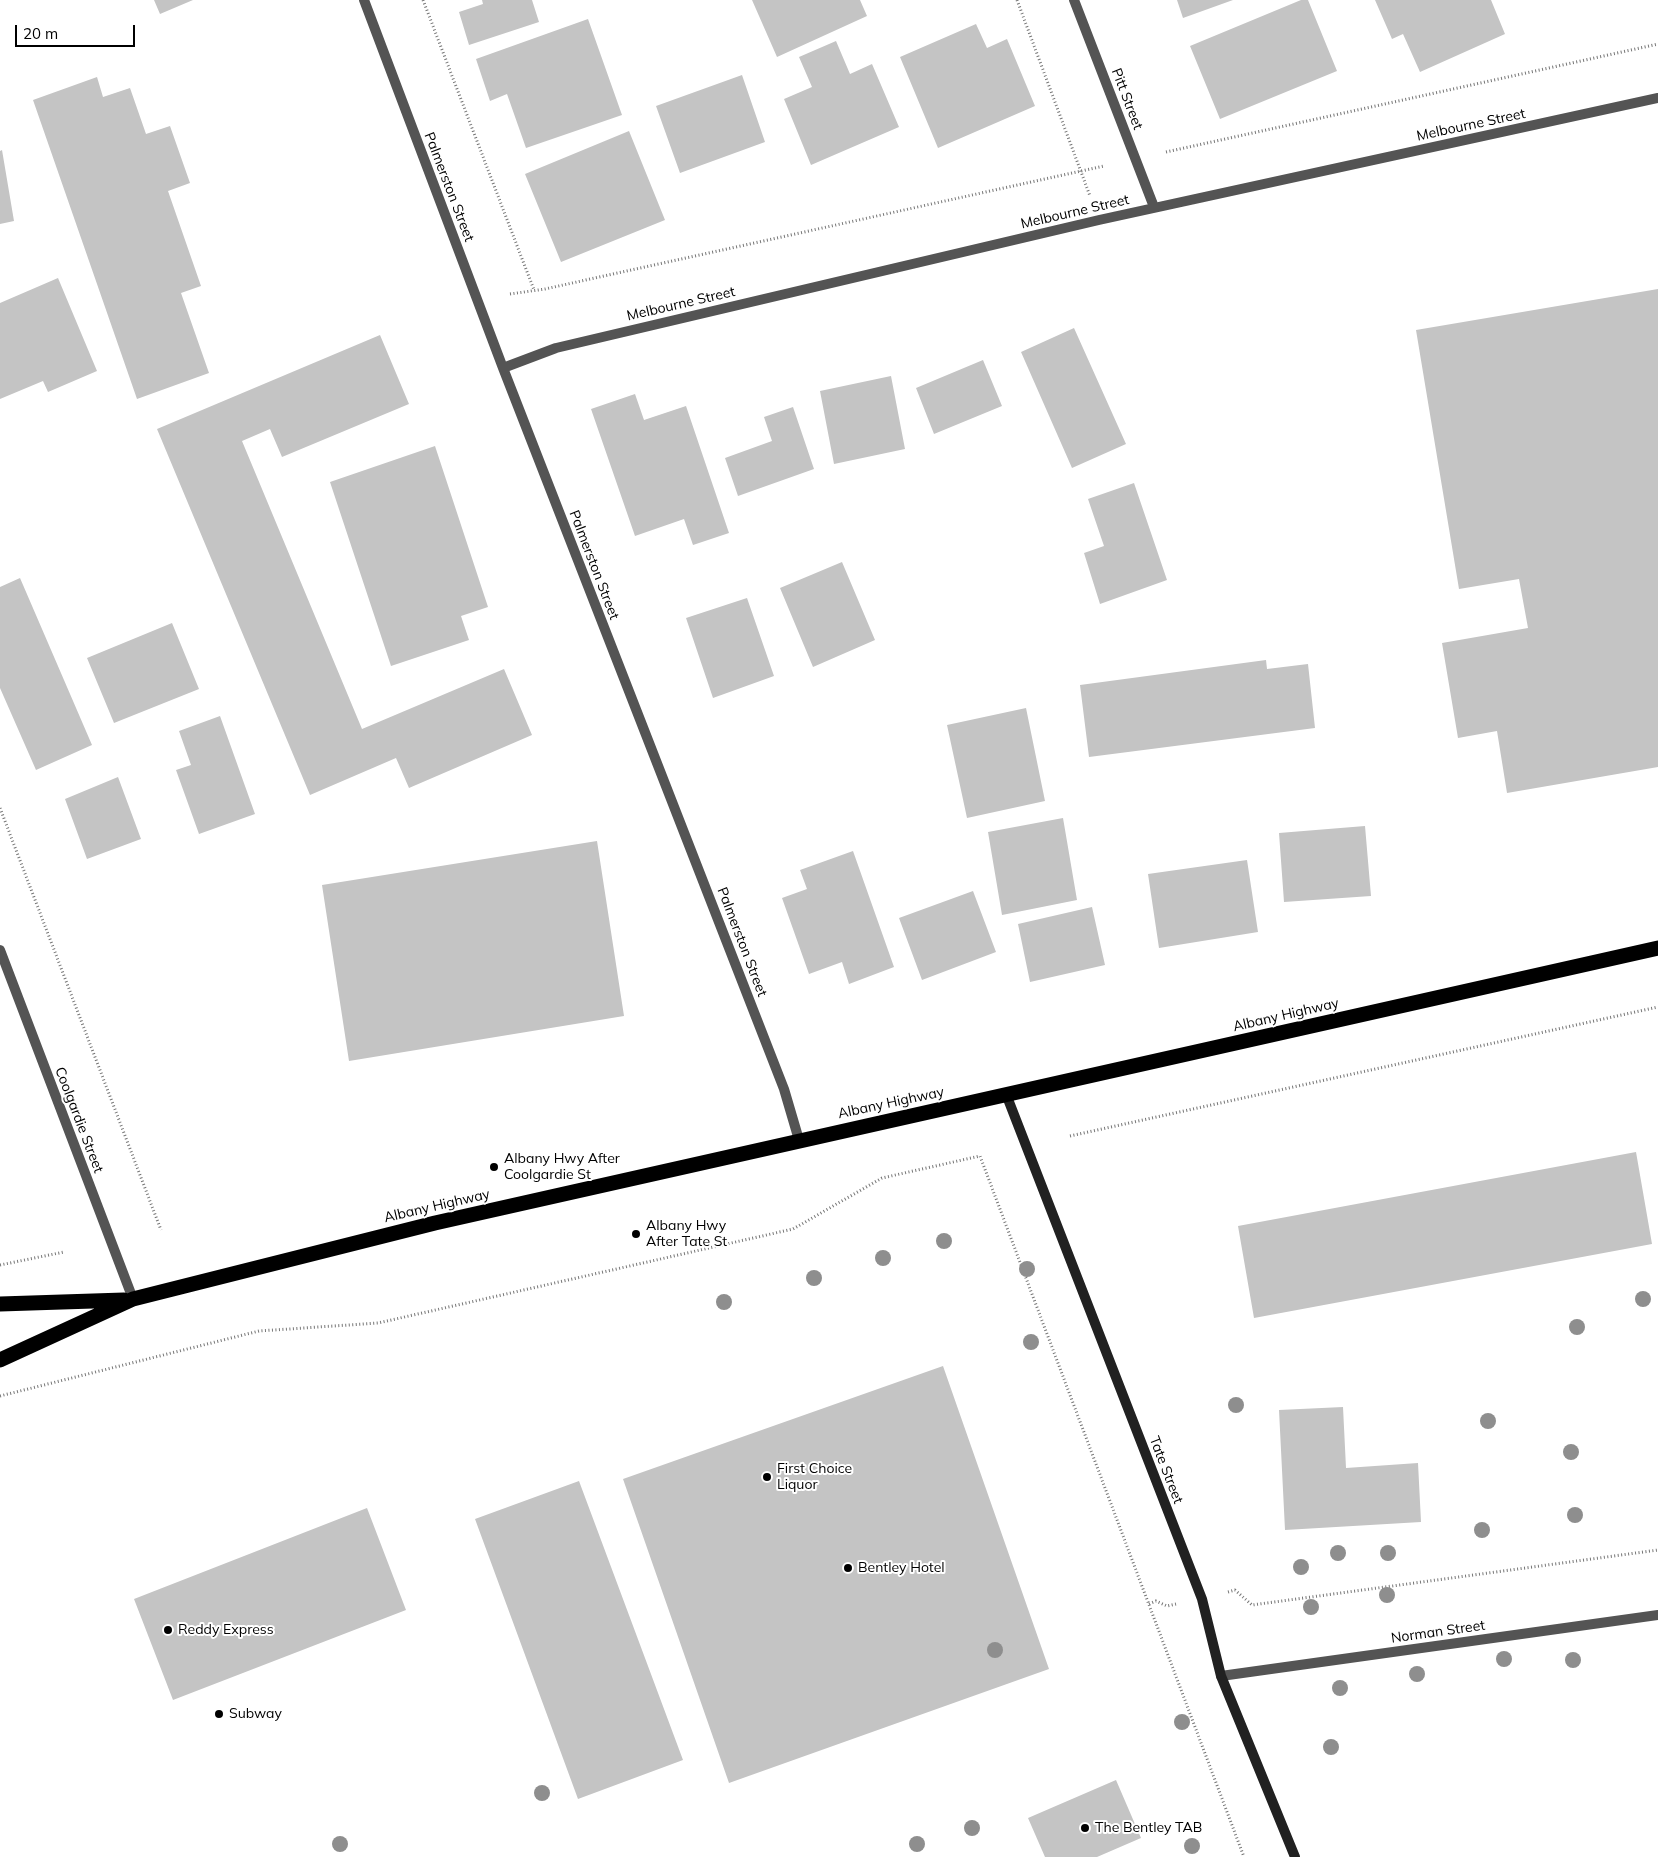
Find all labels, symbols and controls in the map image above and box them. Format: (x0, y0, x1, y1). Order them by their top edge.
scale bar (18, 15, 138, 47)
text: 20 m (23, 24, 58, 43)
street label: Pitt Street (1108, 66, 1146, 132)
street label: Melbourne Street (1415, 105, 1527, 145)
street label: Palmerston Street (420, 130, 478, 244)
street label: Melbourne Street (1019, 191, 1131, 233)
street label: Melbourne Street (625, 283, 737, 325)
street label: Palmerston Street (565, 508, 623, 622)
street label: Palmerston Street (713, 885, 771, 999)
street label: Albany Highway (1231, 995, 1341, 1035)
street label: Coolgardie Street (51, 1065, 107, 1175)
street label: Albany Highway (836, 1084, 946, 1122)
place label: Albany Hwy After Coolgardie St (504, 1151, 620, 1184)
marker: Albany Hwy After Coolgardie St (488, 1161, 500, 1173)
street label: Albany Highway (382, 1186, 492, 1226)
place label: Albany Hwy After Tate St (646, 1218, 727, 1250)
marker: Albany Hwy After Tate St (630, 1228, 642, 1240)
street label: Tate Street (1146, 1434, 1186, 1506)
place label: First Choice Liquor (777, 1461, 852, 1494)
marker: First Choice Liquor (761, 1471, 773, 1483)
place label: Bentley Hotel (858, 1560, 945, 1576)
marker: Bentley Hotel (842, 1562, 854, 1574)
street label: Norman Street (1390, 1617, 1486, 1647)
place label: Reddy Express (178, 1622, 274, 1638)
marker: Reddy Express (162, 1624, 174, 1636)
place label: Subway (229, 1706, 282, 1722)
marker: Subway (213, 1708, 225, 1720)
place label: The Bentley TAB (1095, 1820, 1202, 1836)
marker: The Bentley TAB (1079, 1822, 1091, 1834)

